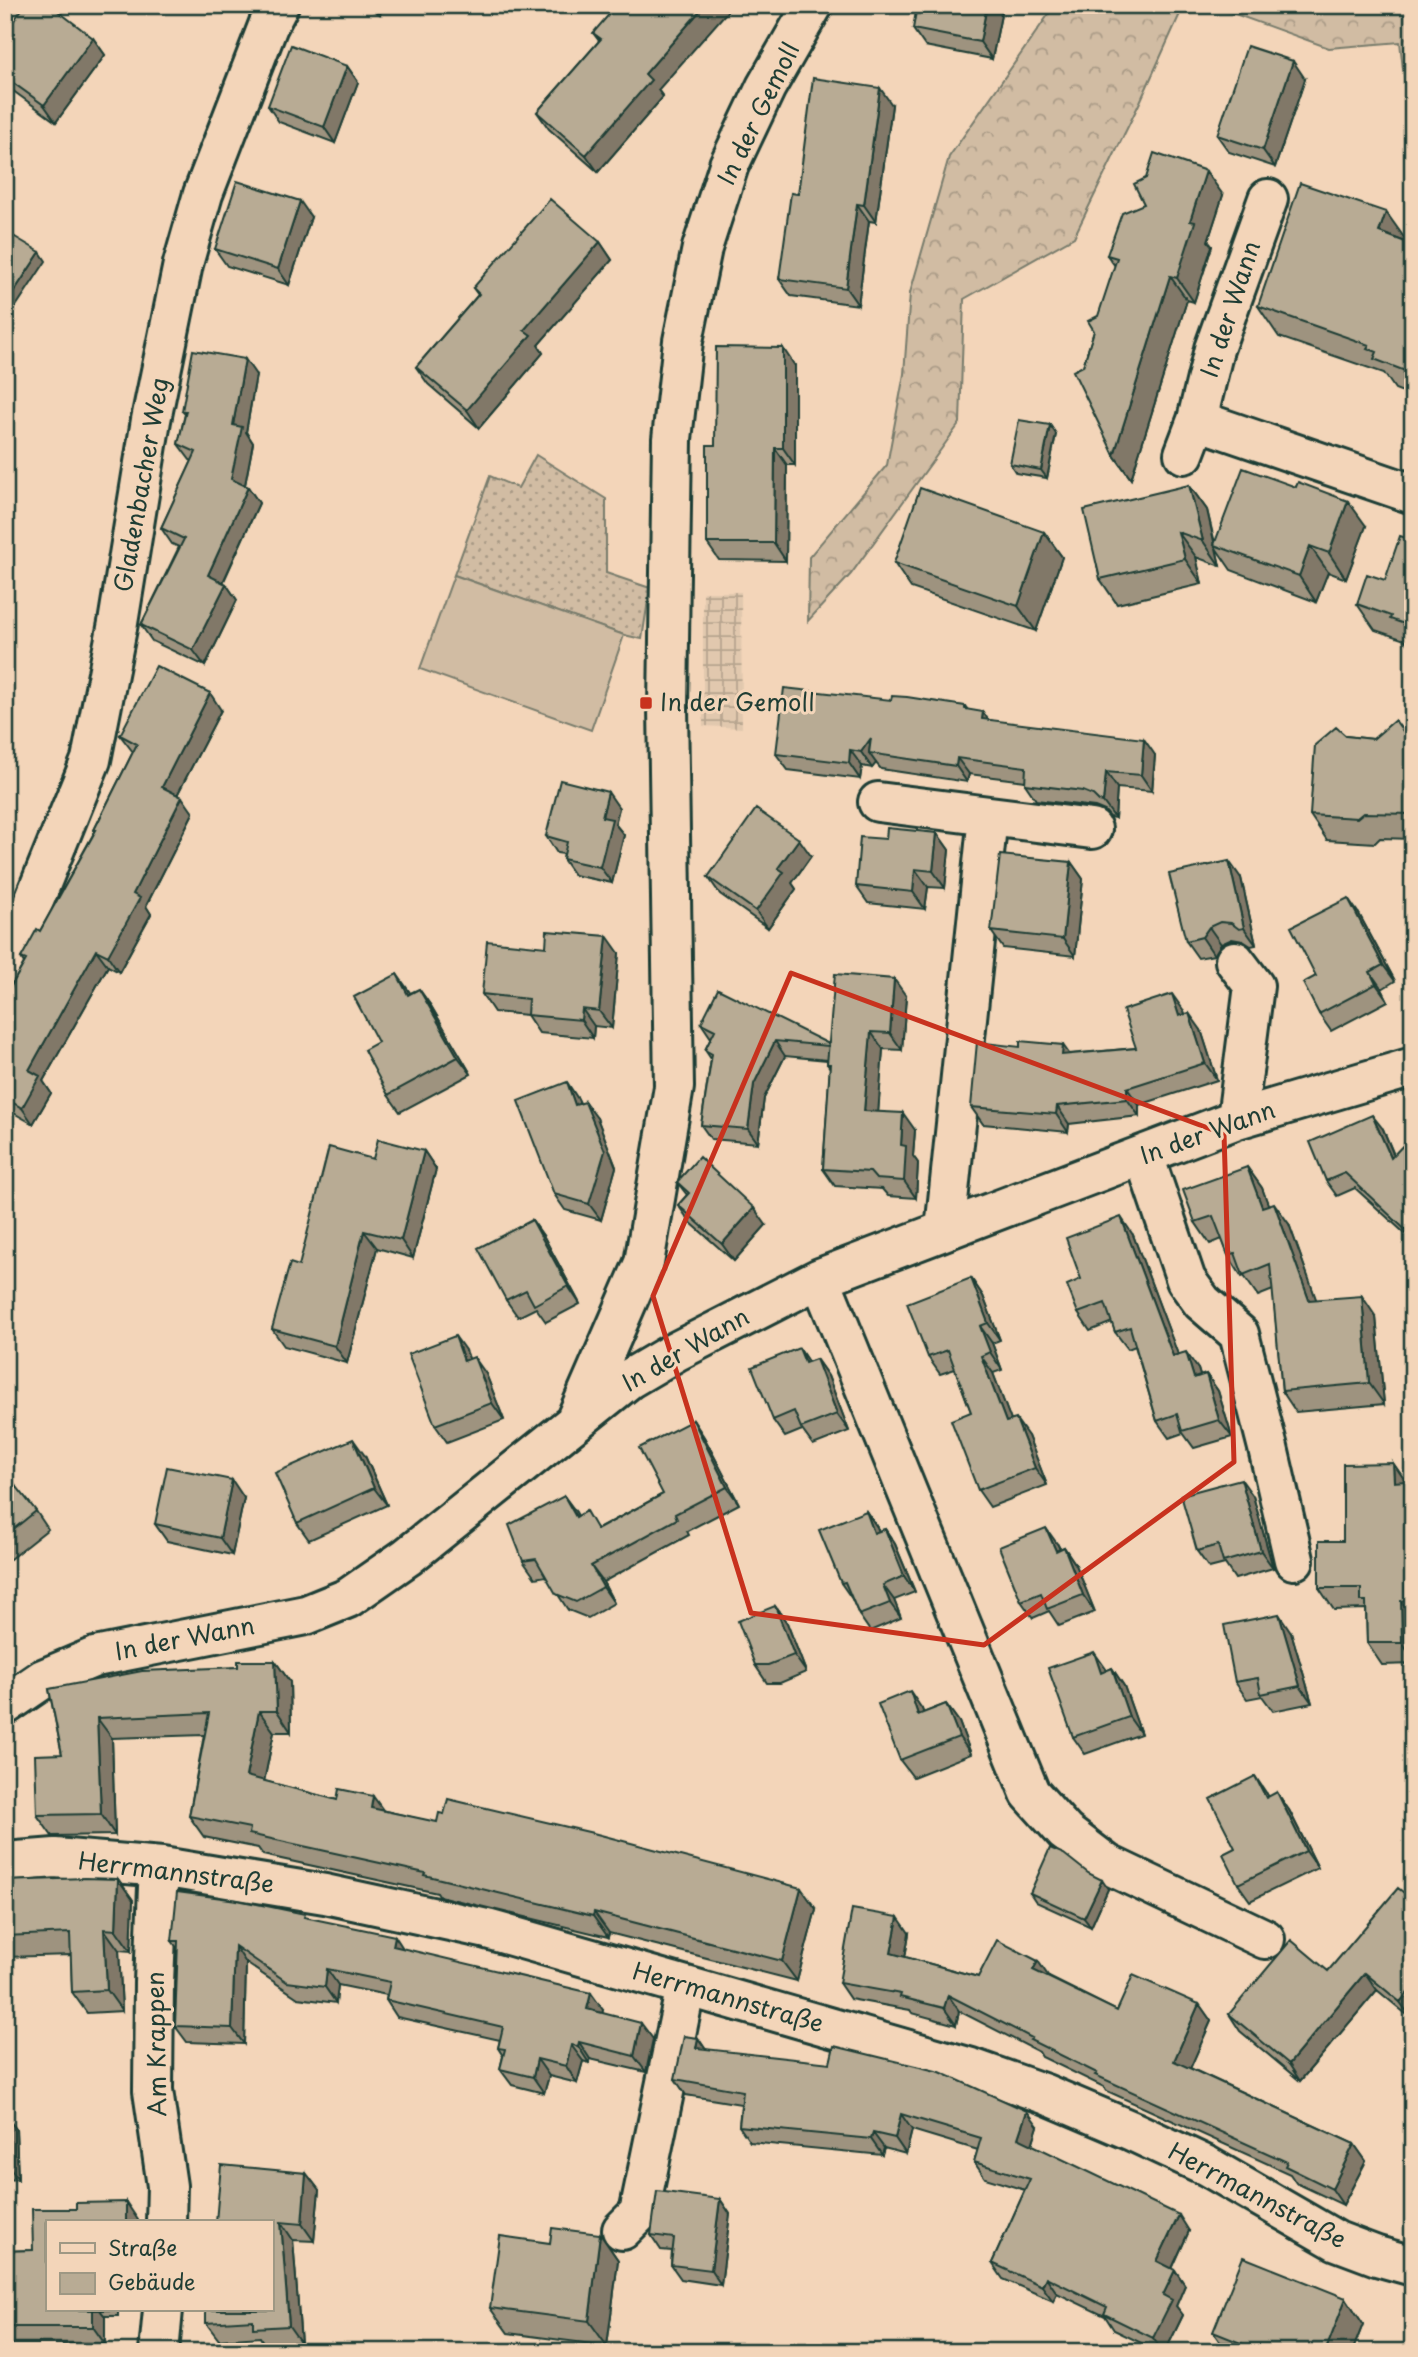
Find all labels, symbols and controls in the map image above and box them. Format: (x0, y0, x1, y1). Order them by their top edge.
street label: In der Gemoll (707, 36, 807, 191)
street label: In der Wann (1190, 235, 1268, 382)
street label: Gladenbacher Weg (103, 375, 177, 595)
place label: In der Gemoll (660, 683, 815, 719)
marker: In der Gemoll (638, 695, 654, 711)
street label: In der Wann (1134, 1090, 1280, 1172)
street label: In der Wann (614, 1297, 756, 1399)
street label: In der Wann (111, 1606, 258, 1668)
street label: Herrmannstraße (76, 1841, 276, 1901)
street label: Herrmannstraße (629, 1952, 828, 2041)
street label: Am Krappen (136, 1971, 174, 2117)
street label: Herrmannstraße (1162, 2132, 1353, 2256)
legend (46, 2220, 273, 2312)
text: Straße (108, 2231, 177, 2263)
text: Gebäude (108, 2265, 195, 2297)

